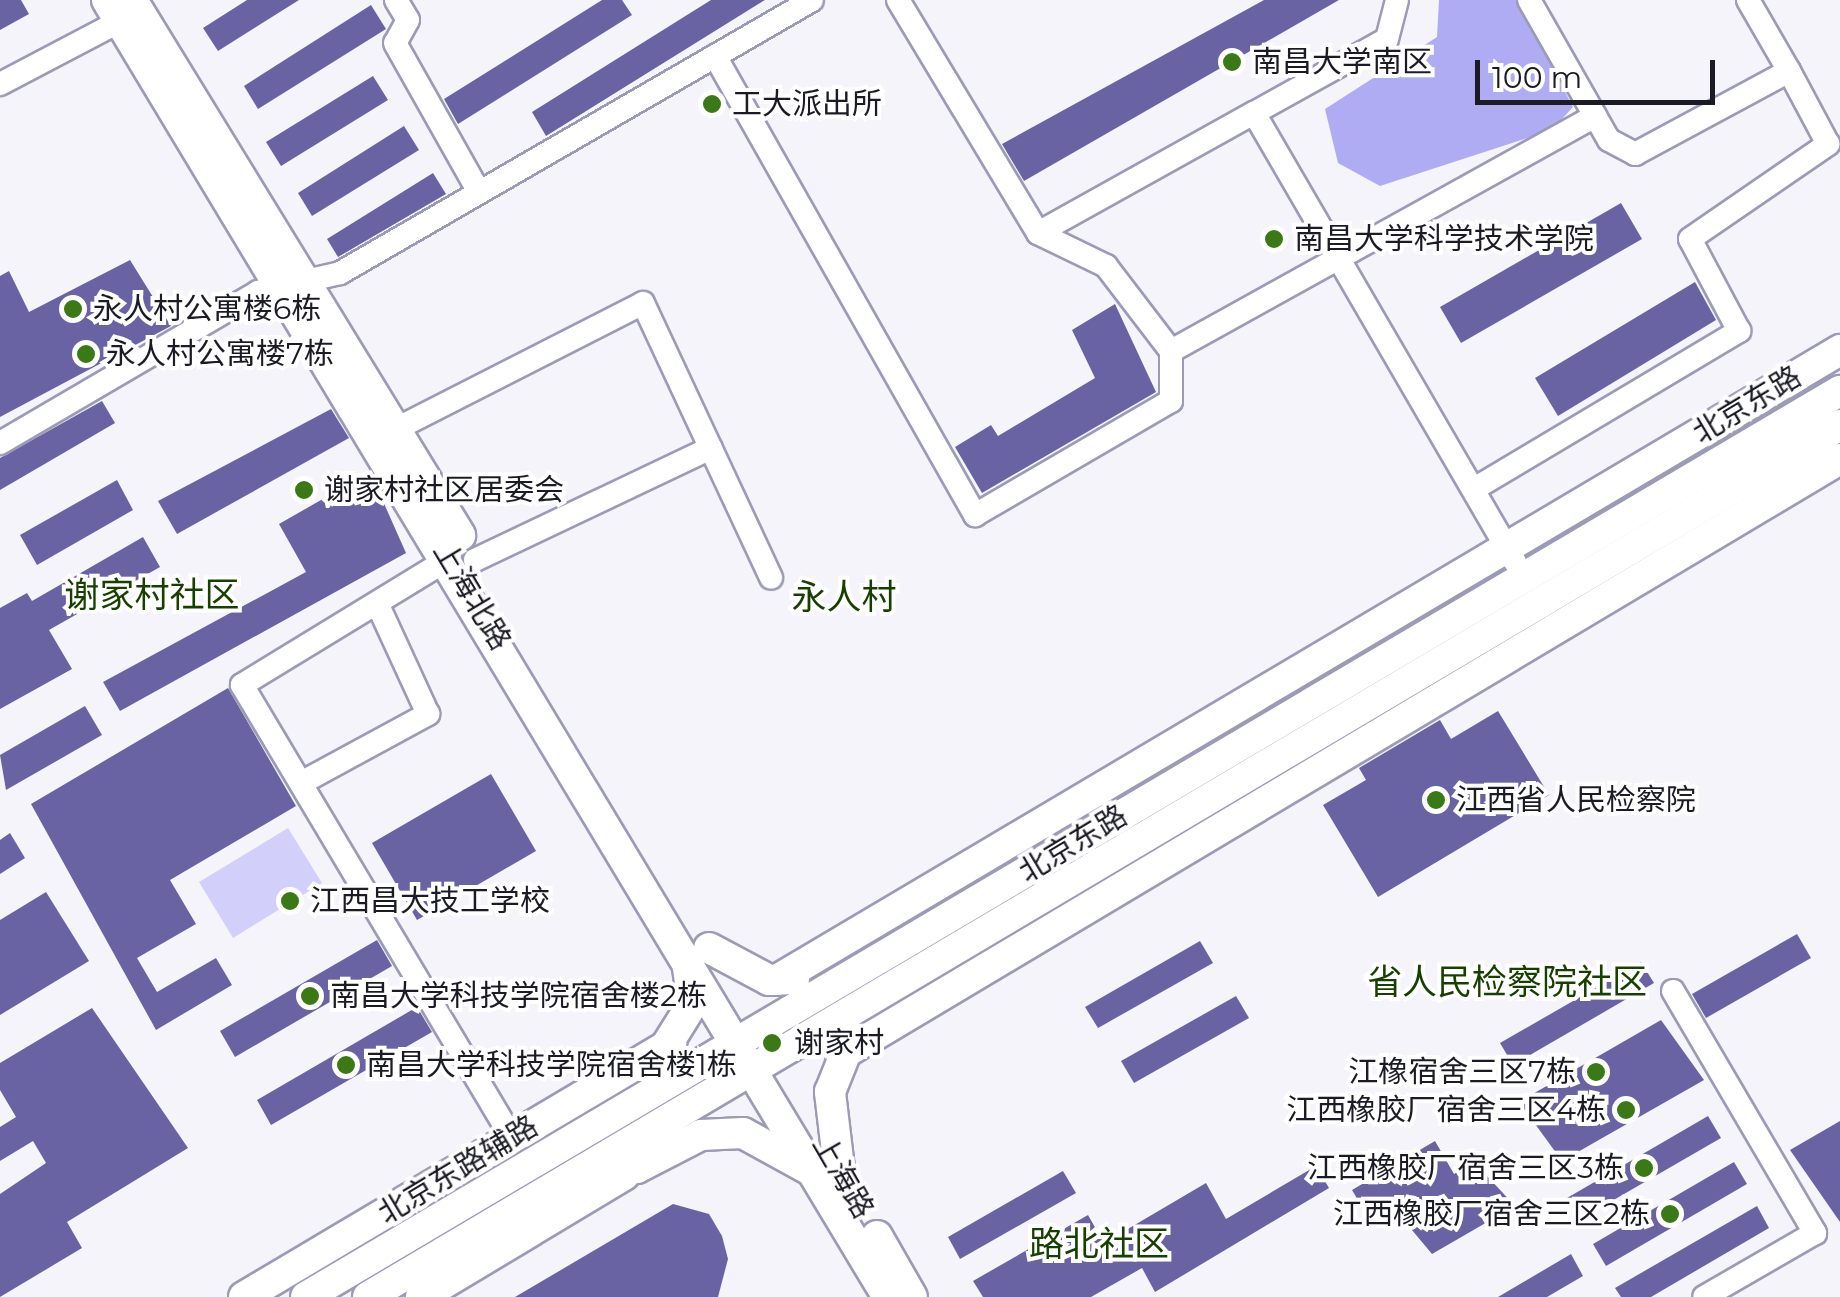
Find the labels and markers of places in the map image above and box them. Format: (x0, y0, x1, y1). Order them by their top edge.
place label: 南昌大学南区 (1252, 44, 1432, 80)
marker: 南昌大学南区 (1221, 51, 1243, 73)
place label: 工大派出所 (732, 86, 882, 122)
marker: 工大派出所 (701, 93, 723, 115)
place label: 南昌大学科学技术学院 (1294, 221, 1594, 257)
marker: 南昌大学科学技术学院 (1263, 228, 1285, 250)
place label: 永人村公寓楼6栋 (93, 291, 321, 327)
marker: 永人村公寓楼6栋 (62, 298, 84, 320)
place label: 永人村公寓楼7栋 (106, 336, 334, 372)
marker: 永人村公寓楼7栋 (75, 343, 97, 365)
place label: 谢家村社区居委会 (324, 472, 564, 508)
marker: 谢家村社区居委会 (293, 479, 315, 501)
place label: 江西省人民检察院 (1456, 782, 1696, 818)
marker: 江西省人民检察院 (1425, 789, 1447, 811)
place label: 江西昌大技工学校 (310, 883, 550, 919)
marker: 江西昌大技工学校 (279, 890, 301, 912)
place label: 南昌大学科技学院宿舍楼2栋 (330, 978, 707, 1014)
marker: 南昌大学科技学院宿舍楼2栋 (299, 985, 321, 1007)
place label: 谢家村 (794, 1025, 884, 1061)
marker: 谢家村 (759, 1030, 785, 1056)
place label: 南昌大学科技学院宿舍楼1栋 (366, 1047, 737, 1083)
marker: 南昌大学科技学院宿舍楼1栋 (335, 1054, 357, 1076)
place label: 江橡宿舍三区7栋 (1348, 1054, 1576, 1090)
marker: 江橡宿舍三区7栋 (1585, 1061, 1607, 1083)
place label: 江西橡胶厂宿舍三区4栋 (1286, 1092, 1606, 1128)
marker: 江西橡胶厂宿舍三区4栋 (1615, 1099, 1637, 1121)
place label: 江西橡胶厂宿舍三区3栋 (1307, 1150, 1624, 1186)
marker: 江西橡胶厂宿舍三区3栋 (1633, 1157, 1655, 1179)
place label: 江西橡胶厂宿舍三区2栋 (1333, 1196, 1650, 1232)
marker: 江西橡胶厂宿舍三区2栋 (1659, 1203, 1681, 1225)

